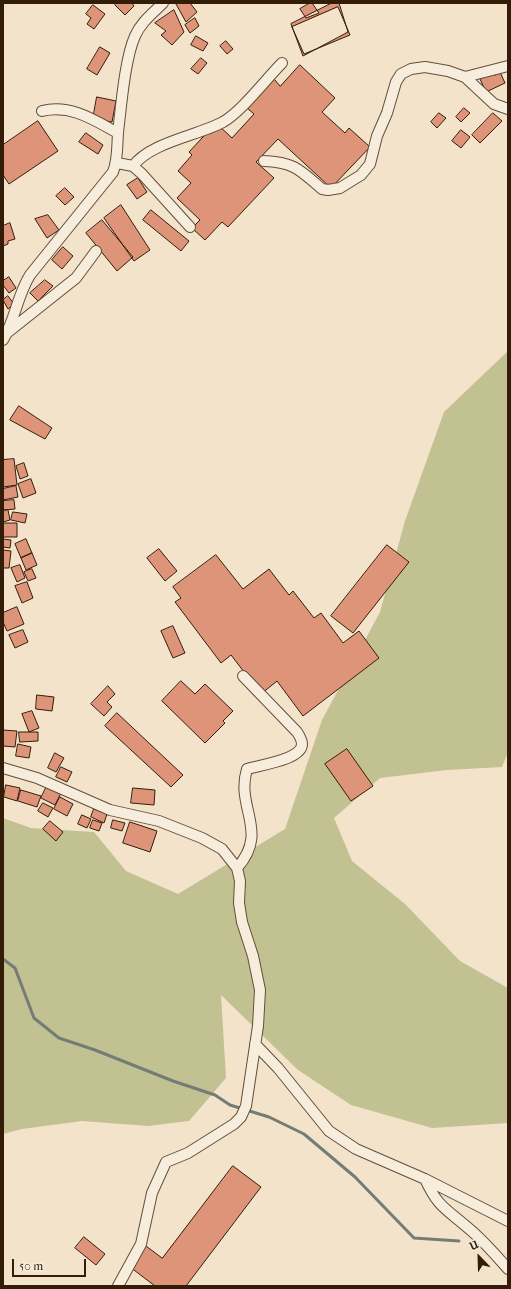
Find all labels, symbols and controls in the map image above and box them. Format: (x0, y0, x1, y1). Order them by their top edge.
north arrow (459, 1237, 499, 1277)
text: U (468, 1238, 481, 1253)
scale bar (14, 1251, 88, 1277)
text: 50 m (19, 1259, 43, 1273)

